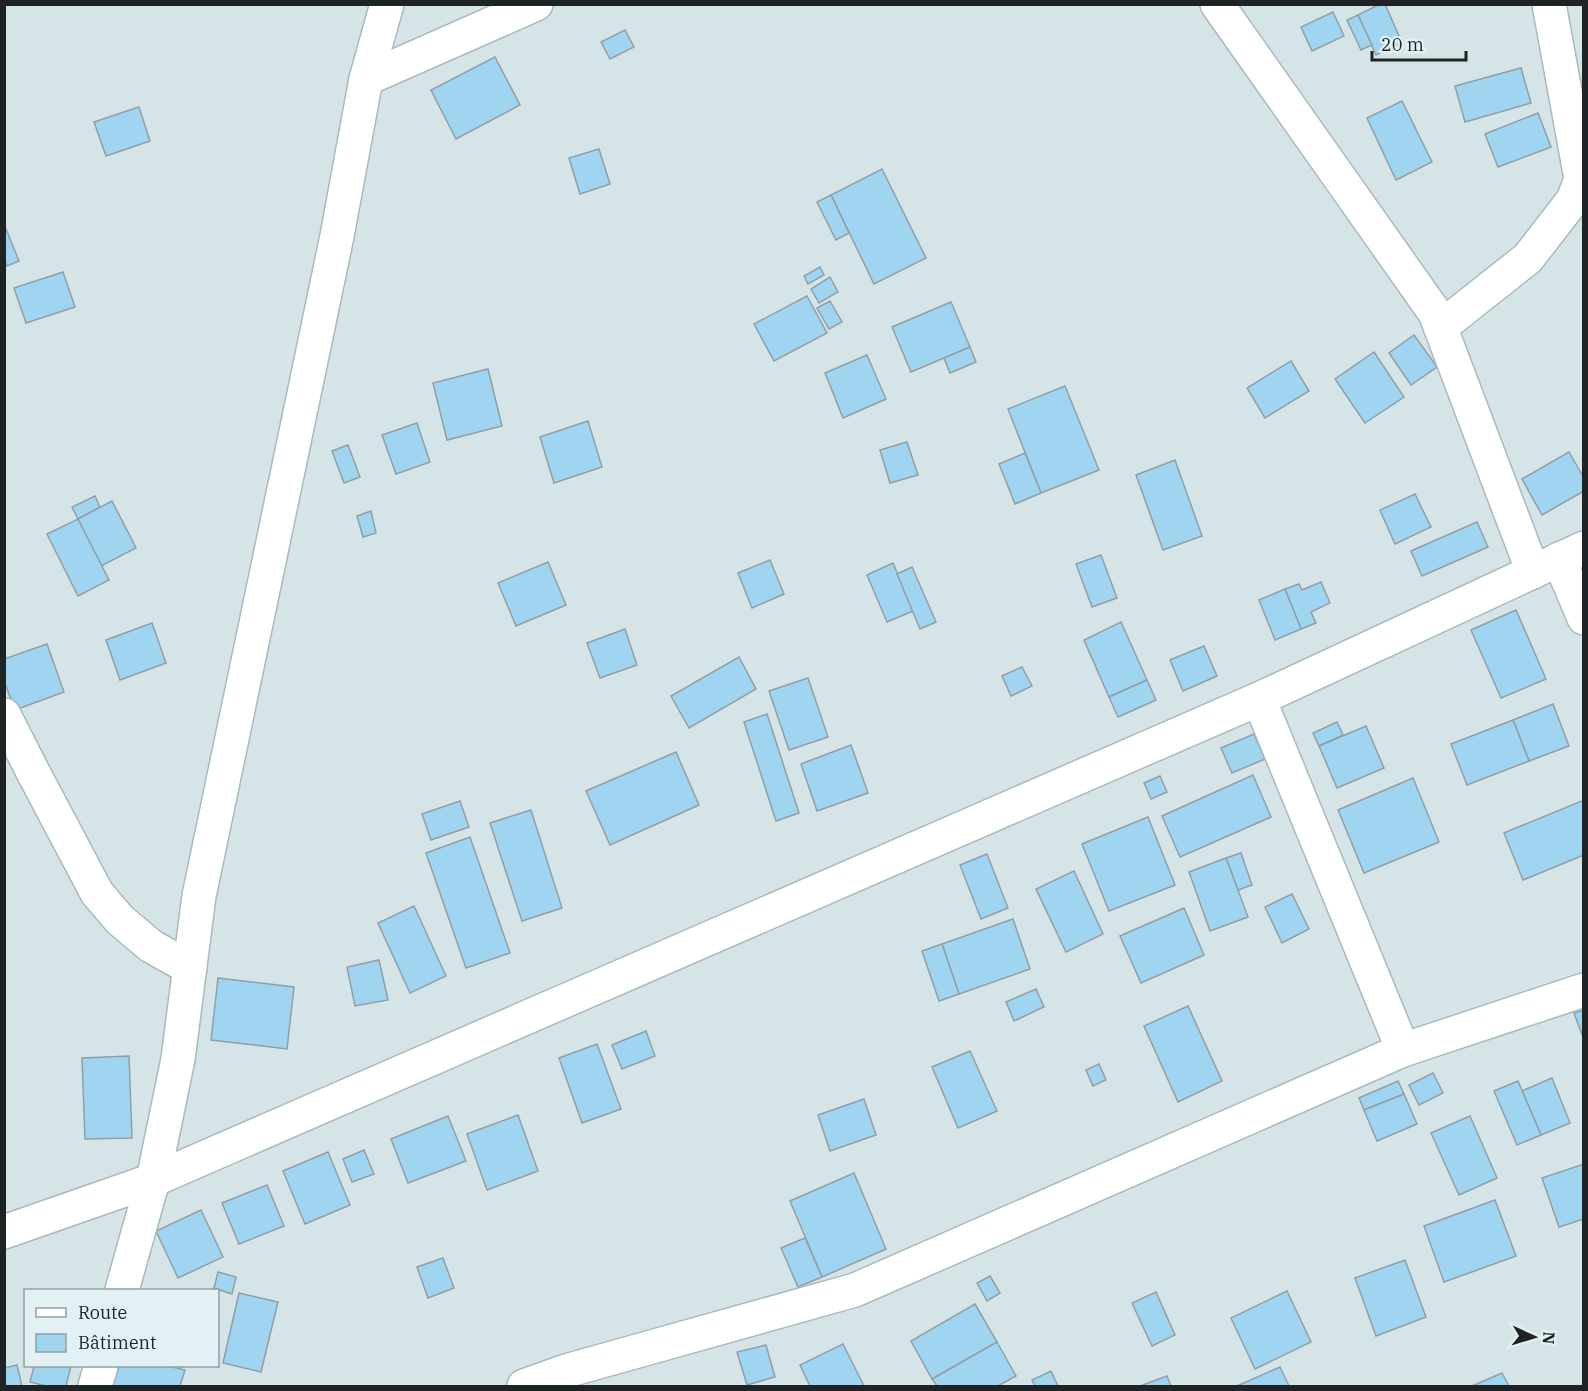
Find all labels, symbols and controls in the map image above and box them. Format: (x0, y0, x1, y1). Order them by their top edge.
scale bar (1372, 24, 1466, 62)
text: 20 m (1381, 33, 1424, 56)
legend (24, 1289, 219, 1367)
text: Route (78, 1301, 127, 1324)
north arrow (1504, 1307, 1564, 1367)
text: Bâtiment (78, 1331, 156, 1354)
text: N (1539, 1331, 1559, 1345)

